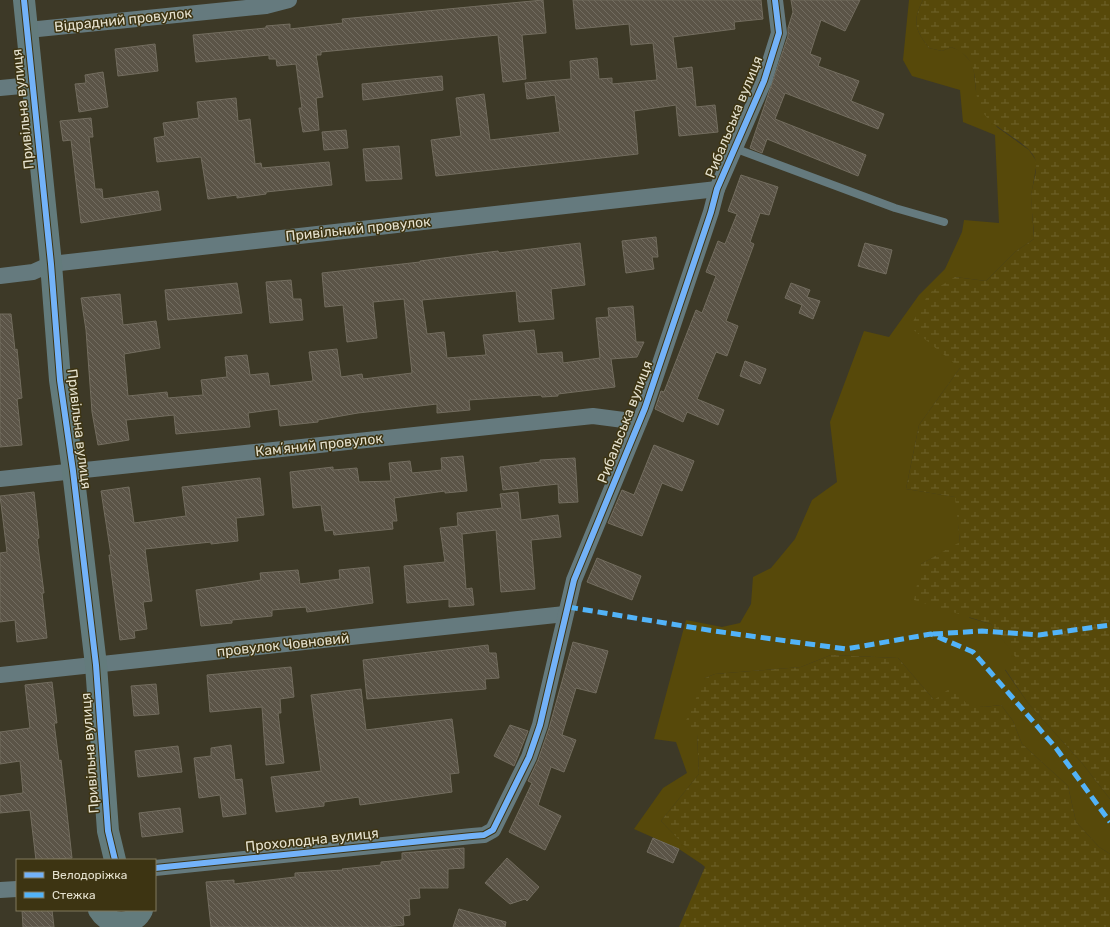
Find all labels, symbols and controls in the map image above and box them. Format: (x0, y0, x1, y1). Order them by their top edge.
street label: Відрадний провулок (53, 4, 193, 36)
street label: Привільна вулиця (8, 48, 38, 170)
street label: Рибальська вулиця (702, 54, 766, 180)
street label: Привільний провулок (285, 213, 432, 245)
street label: Рибальська вулиця (594, 358, 656, 486)
street label: Привільна вулиця (63, 368, 95, 490)
street label: Камʼяний провулок (254, 430, 384, 460)
street label: провулок Човновий (216, 630, 350, 660)
street label: Привільна вулиця (77, 692, 103, 814)
street label: Прохолодна вулиця (244, 825, 380, 855)
legend (16, 859, 156, 911)
text: Велодоріжка (52, 868, 127, 882)
text: Стежка (52, 888, 96, 902)

